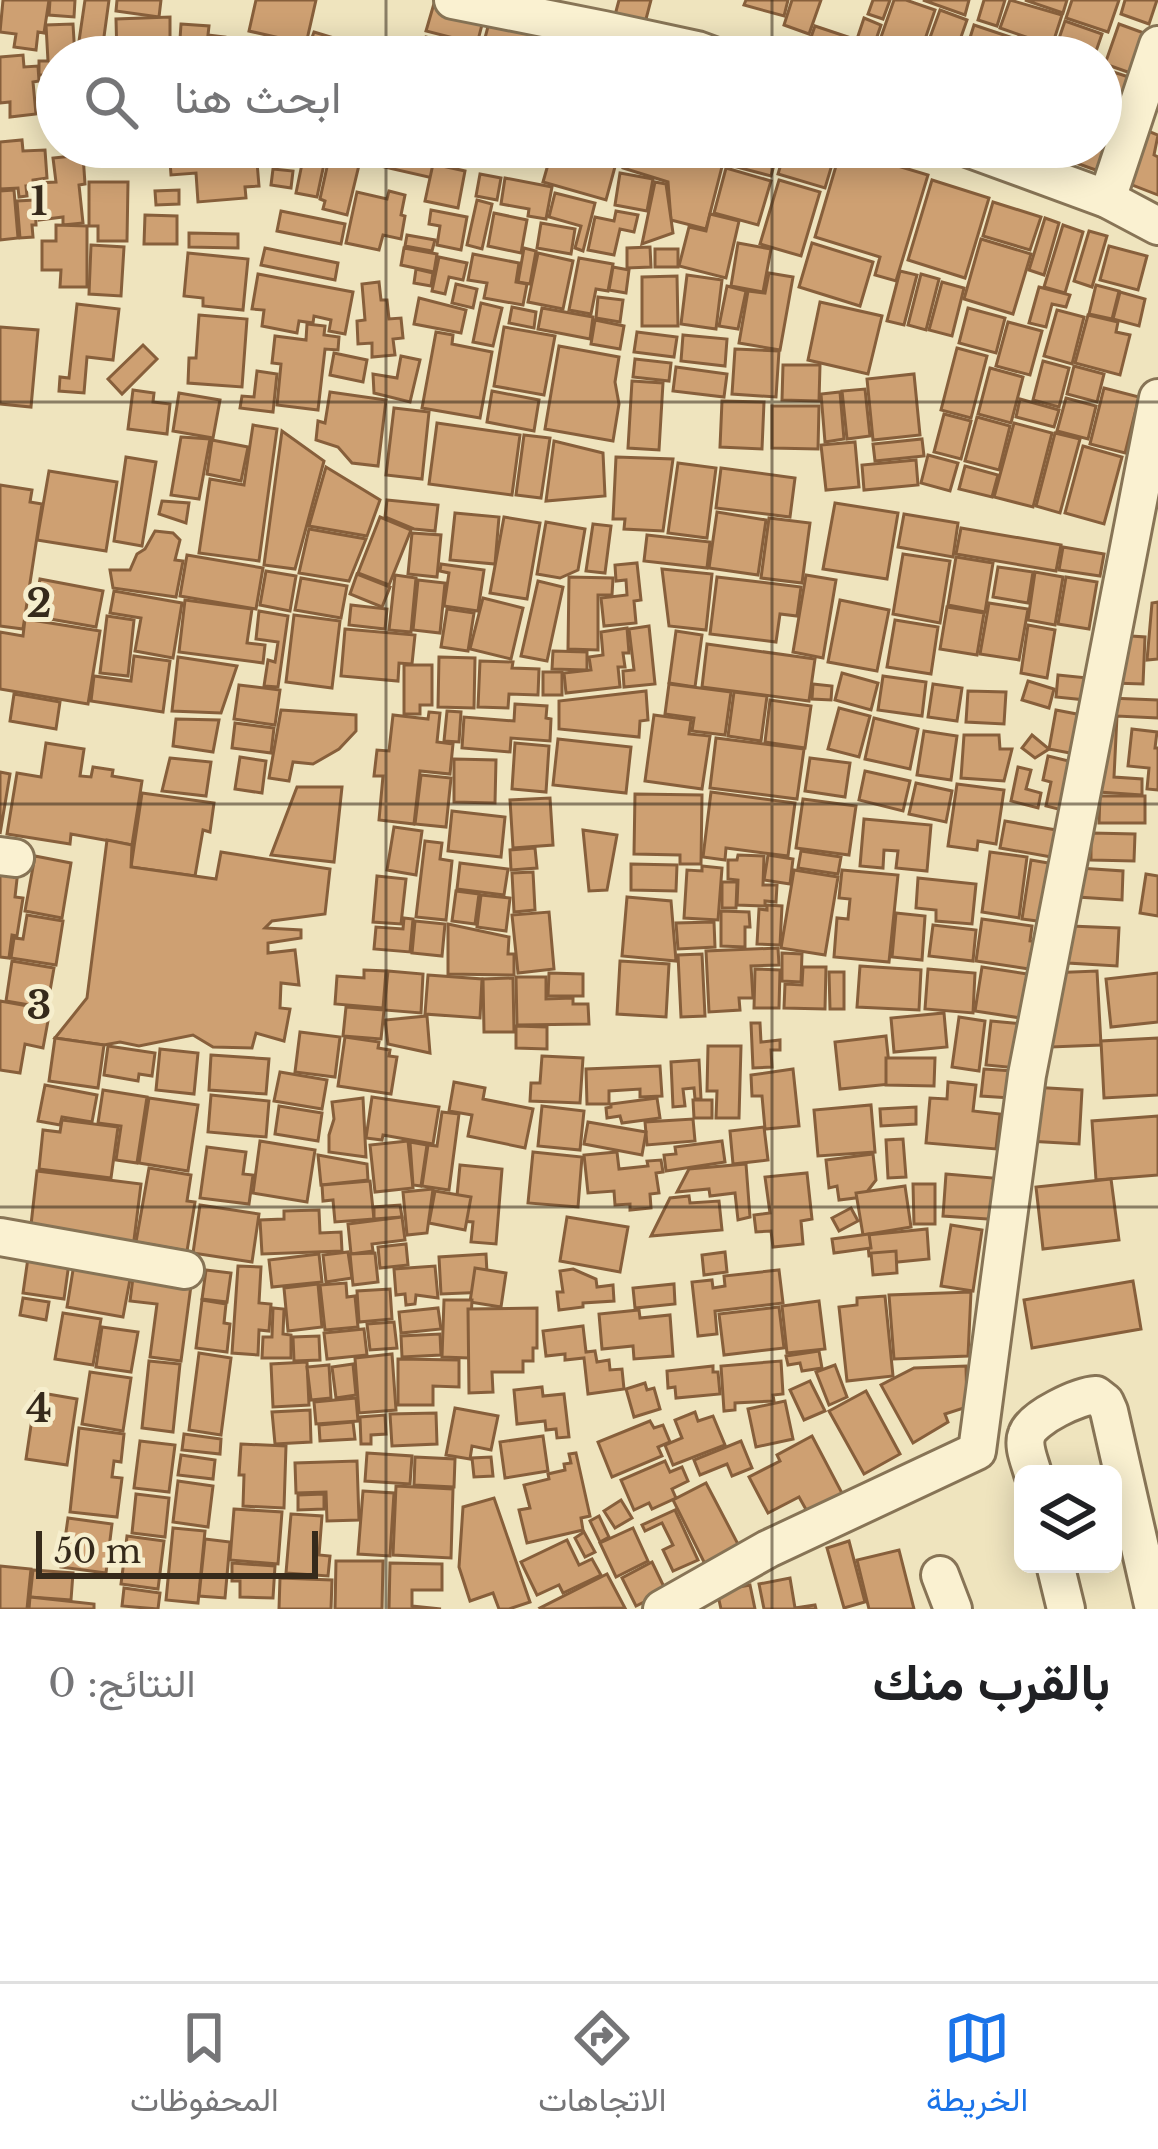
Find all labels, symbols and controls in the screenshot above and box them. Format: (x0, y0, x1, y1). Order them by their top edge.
search box (36, 36, 1122, 168)
icon: search (78, 69, 144, 135)
text: ابحث هنا (174, 69, 341, 125)
text: 1 (30, 177, 48, 226)
text: 2 (26, 579, 52, 628)
text: 3 (27, 981, 51, 1030)
text: 4 (26, 1384, 52, 1433)
map controls (1014, 1465, 1122, 1573)
button: layers (1014, 1465, 1122, 1573)
scale bar (36, 1525, 318, 1578)
text: 50 m (54, 1531, 141, 1572)
text: بالقرب منك (873, 1651, 1110, 1714)
text: النتائج: 0 (48, 1659, 196, 1708)
tab: المحفوظات (130, 2005, 279, 2129)
tab: الاتجاهات (538, 2005, 666, 2129)
tab: الخريطة (926, 2005, 1028, 2129)

